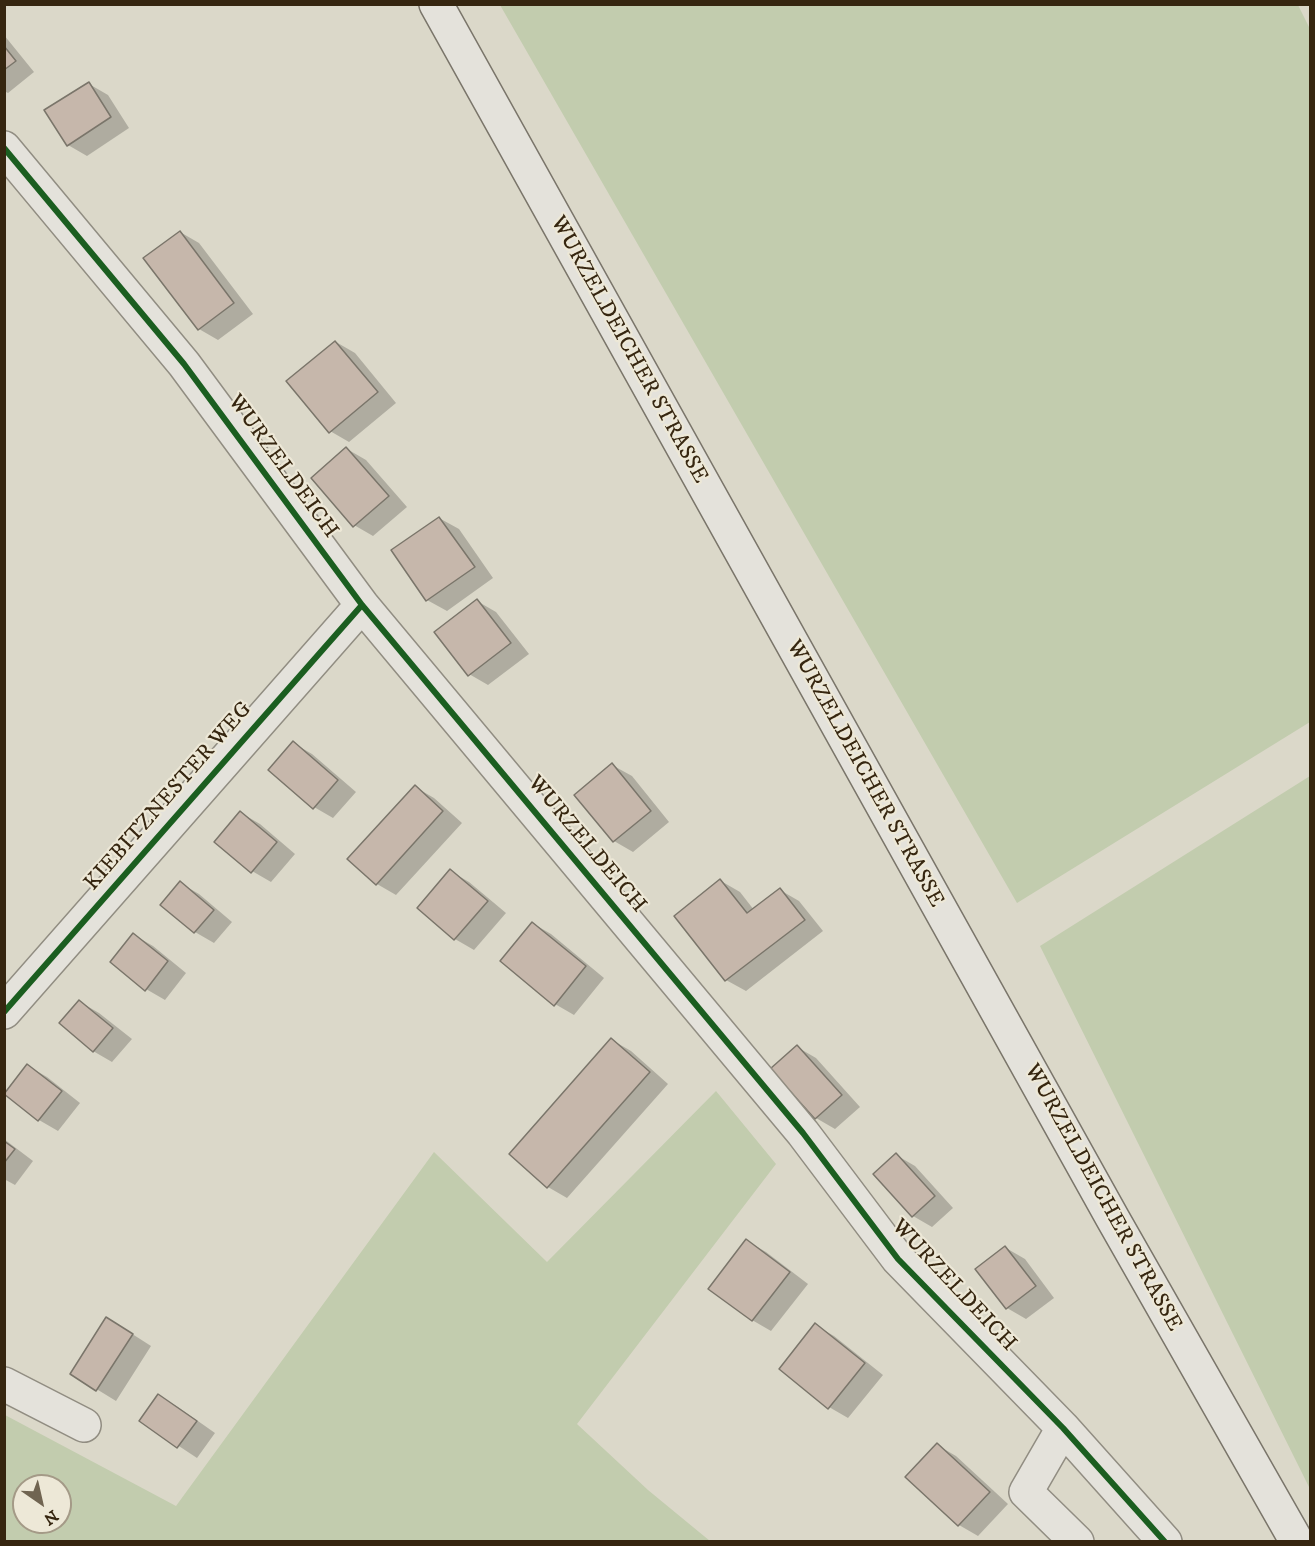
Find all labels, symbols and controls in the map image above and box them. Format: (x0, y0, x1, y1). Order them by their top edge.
street label: WURZELDEICHER STRASSE (543, 212, 713, 488)
street label: WURZELDEICH (221, 390, 343, 544)
street label: WURZELDEICHER STRASSE (779, 636, 949, 912)
street label: KIEBITZNESTER WEG (80, 697, 258, 897)
street label: WURZELDEICH (521, 771, 651, 919)
street label: WURZELDEICHER STRASSE (1017, 1060, 1187, 1336)
street label: WURZELDEICH (885, 1214, 1021, 1358)
north arrow (12, 1474, 72, 1534)
text: N (40, 1505, 62, 1529)

